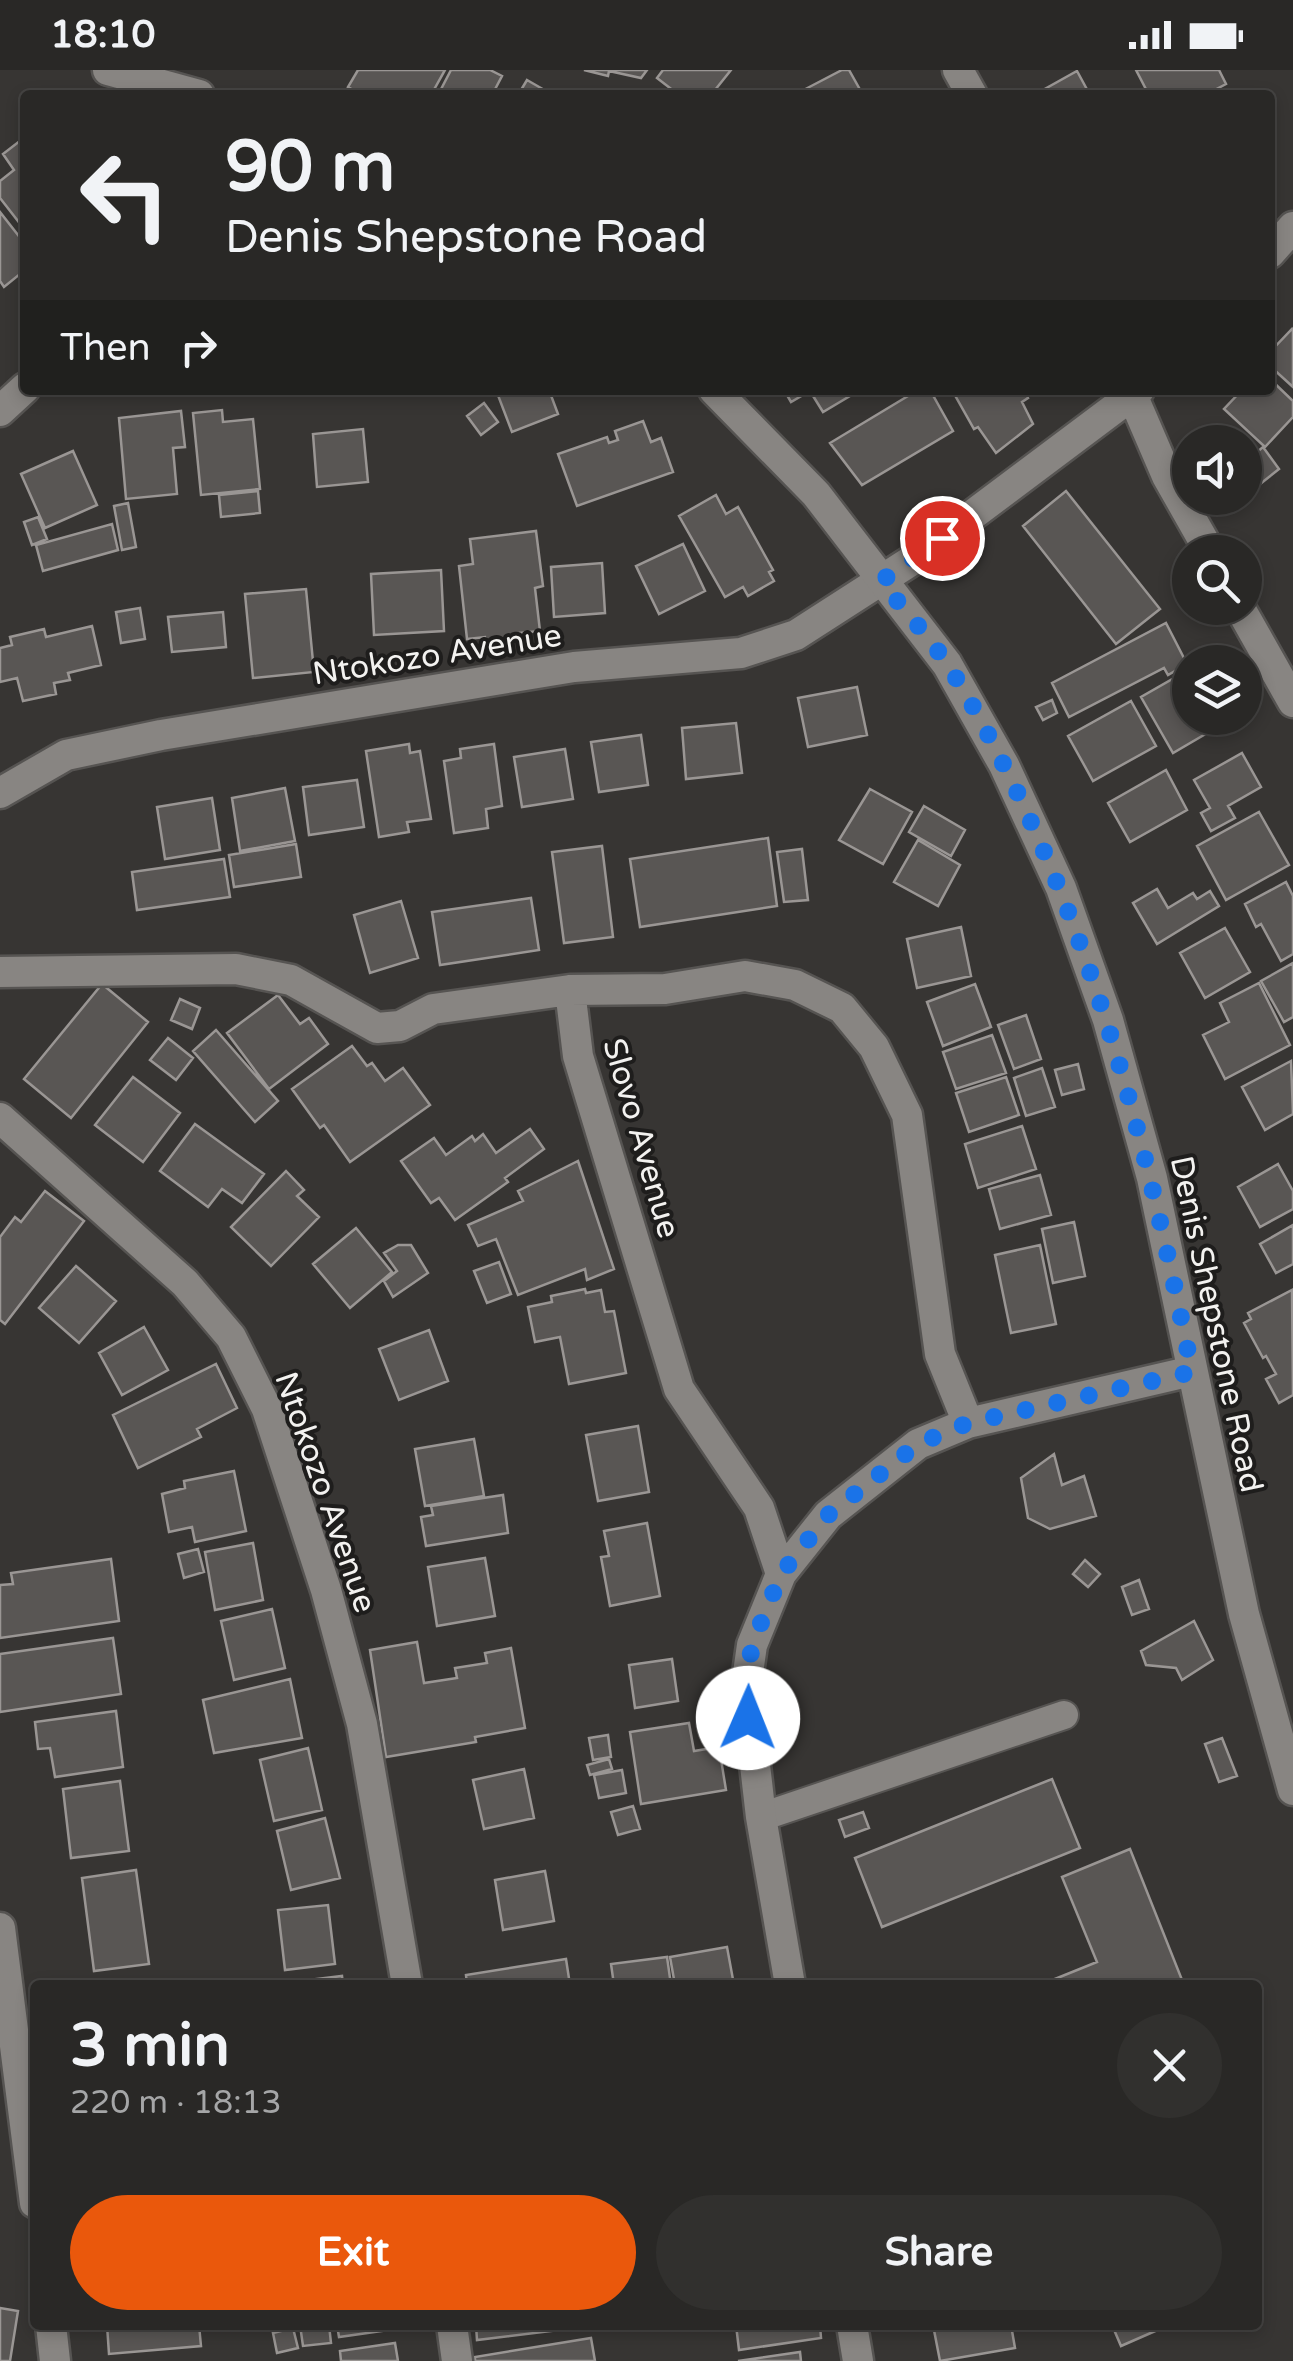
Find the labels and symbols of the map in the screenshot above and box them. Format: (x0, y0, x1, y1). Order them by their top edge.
pin (900, 496, 985, 581)
street label: Ntokozo Avenue (310, 617, 564, 693)
street label: Slovo Avenue (594, 1034, 688, 1242)
street label: Denis Shepstone Road (1162, 1153, 1270, 1496)
street label: Ntokozo Avenue (266, 1367, 384, 1617)
position arrow (696, 1666, 800, 1770)

